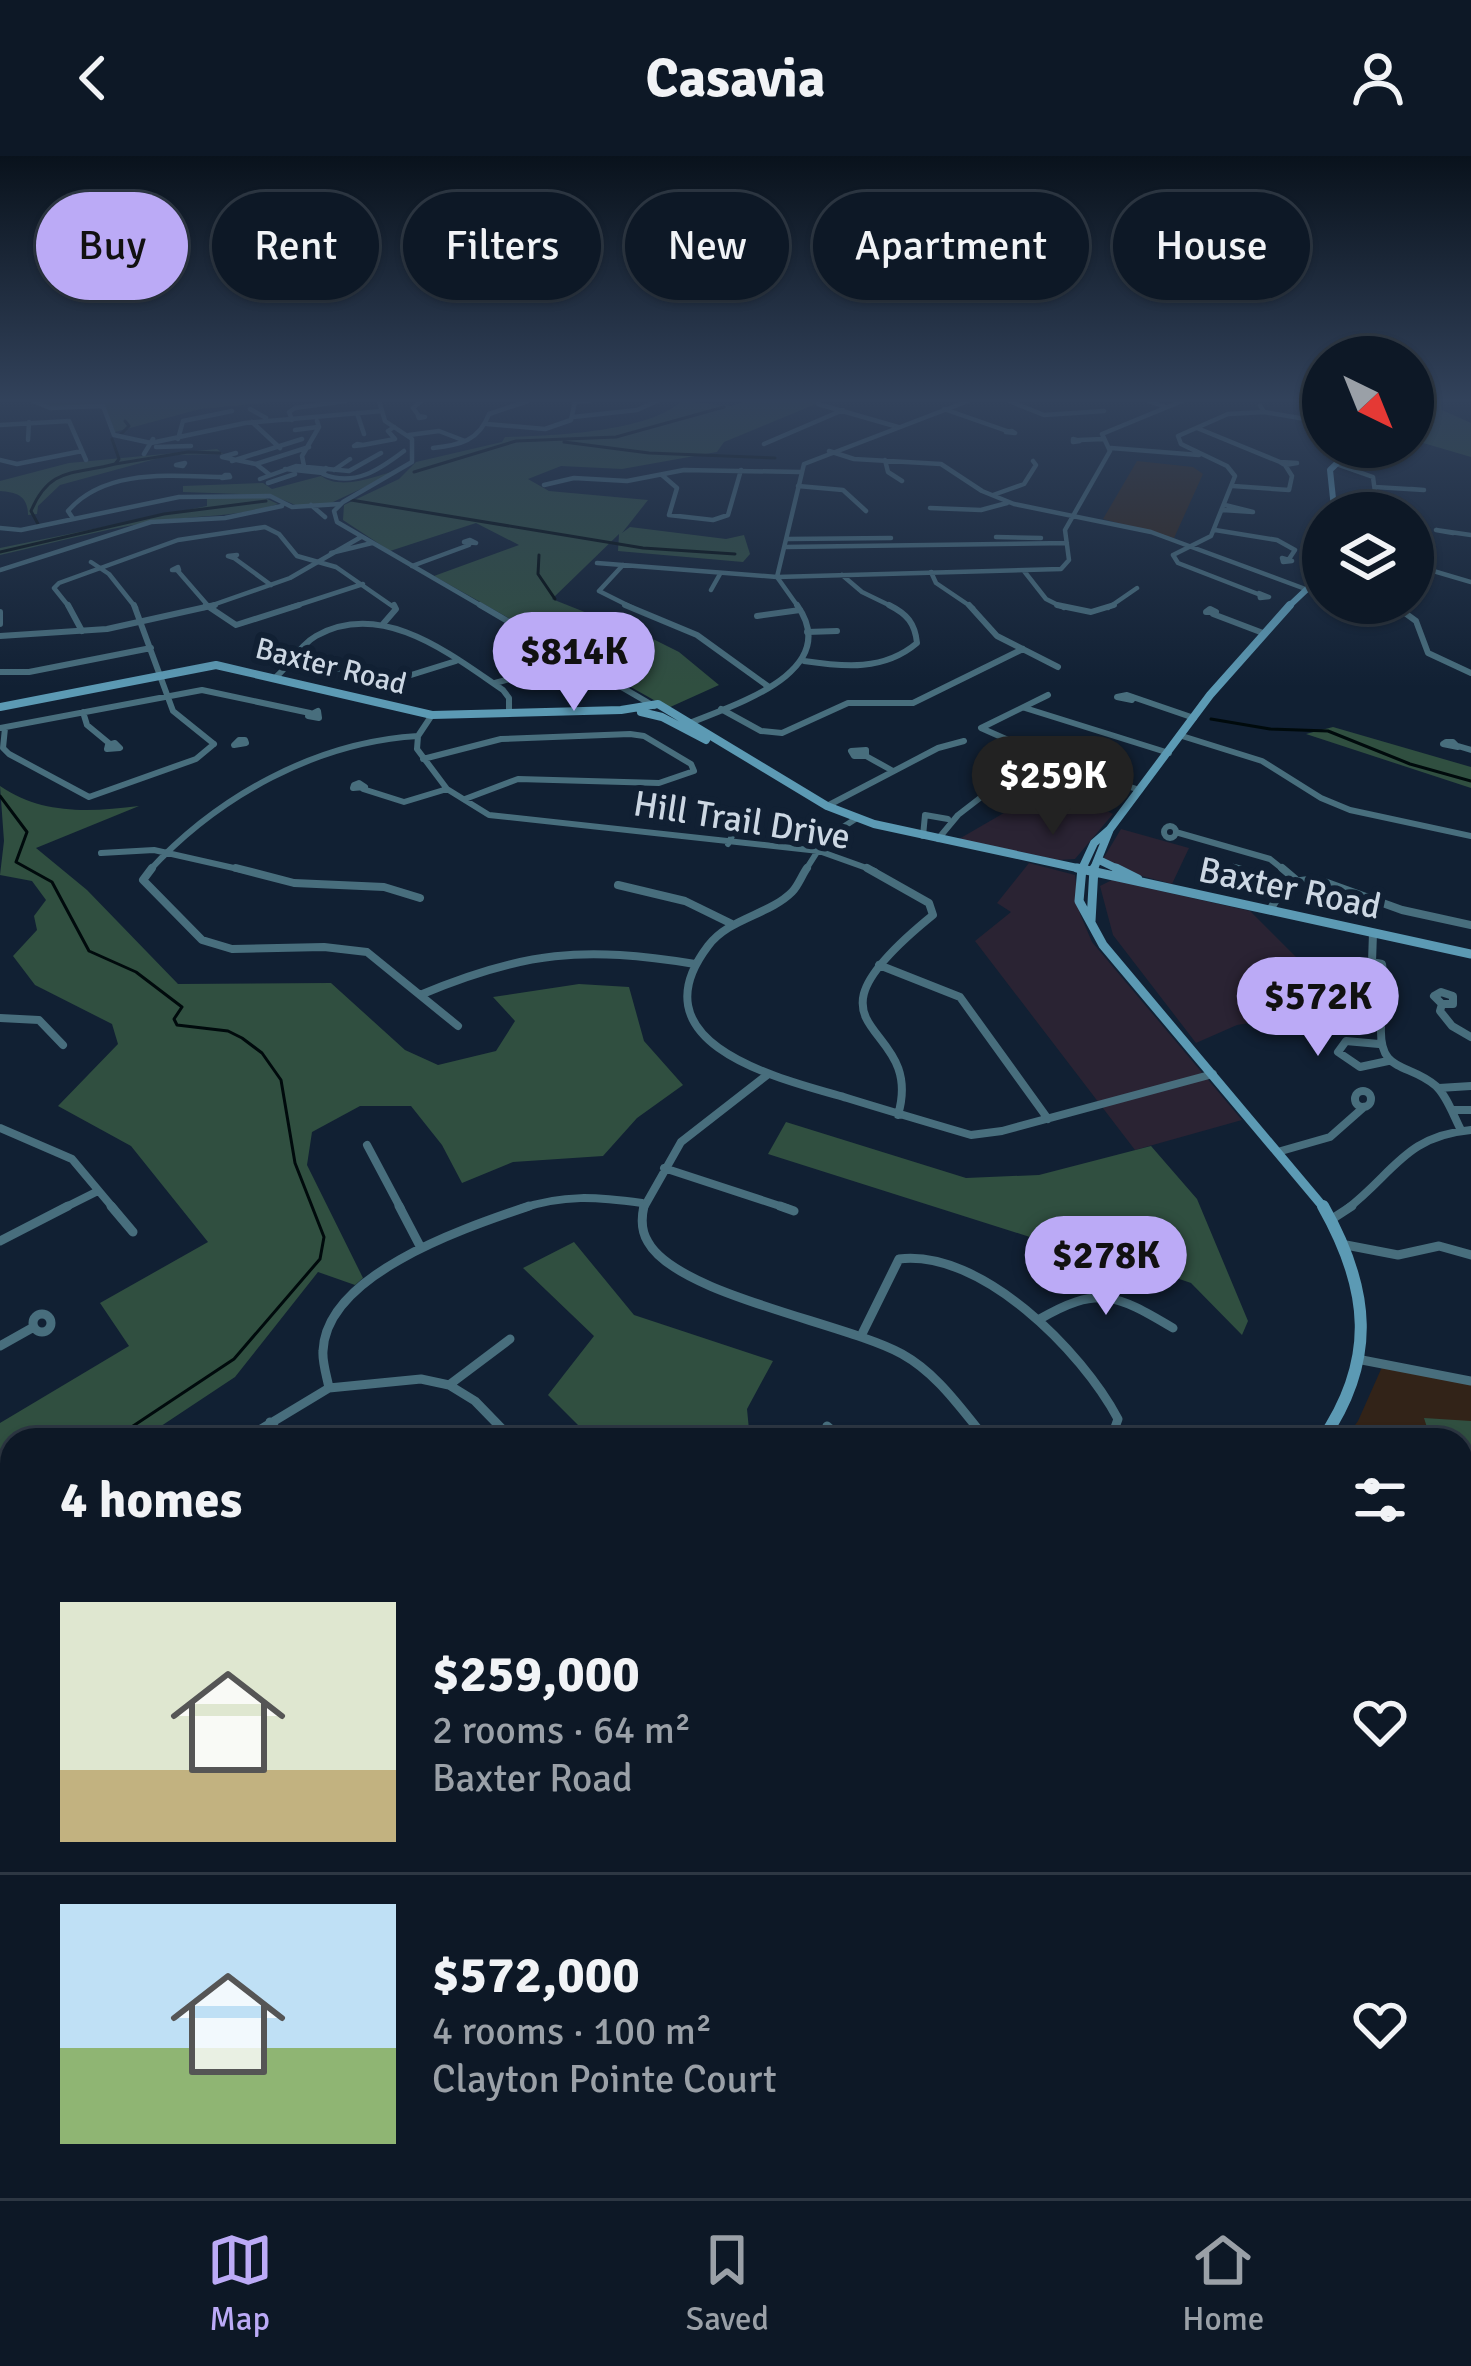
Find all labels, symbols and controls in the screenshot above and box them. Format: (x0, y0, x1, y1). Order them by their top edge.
icon: back (60, 45, 126, 111)
text: Casavia (646, 45, 825, 112)
icon: person (1345, 45, 1411, 111)
chip: Buy (36, 192, 188, 300)
chip: Rent (212, 192, 379, 300)
chip: Filters (403, 192, 601, 300)
chip: New (625, 192, 789, 300)
chip: Apartment (813, 192, 1089, 300)
chip: House (1113, 192, 1310, 300)
north arrow (1302, 336, 1434, 468)
map controls (1302, 336, 1434, 624)
button: layers (1302, 492, 1434, 624)
pin: $814K (490, 612, 658, 714)
text: $814K (520, 627, 628, 675)
street label: Baxter Road (252, 630, 410, 703)
pin: $259K (969, 736, 1137, 838)
text: $259K (999, 751, 1107, 799)
street label: Hill Trail Drive (630, 781, 853, 860)
street label: Baxter Road (1194, 847, 1385, 930)
pin: $572K (1234, 957, 1402, 1059)
text: $572K (1264, 972, 1372, 1020)
pin: $278K (1022, 1216, 1190, 1318)
text: $278K (1052, 1231, 1160, 1279)
icon: filters (1347, 1467, 1413, 1533)
text: 4 homes (60, 1469, 242, 1532)
text: $259,000 (432, 1643, 640, 1706)
icon: home (156, 1650, 300, 1794)
icon: heart (1347, 1689, 1413, 1755)
text: 2 rooms · 64 m² (432, 1706, 691, 1754)
text: Baxter Road (432, 1754, 633, 1802)
text: $572,000 (432, 1944, 640, 2007)
icon: home (156, 1952, 300, 2096)
icon: heart (1347, 1991, 1413, 2057)
text: 4 rooms · 100 m² (432, 2007, 712, 2055)
text: Clayton Pointe Court (432, 2055, 777, 2103)
tab: Map (207, 2227, 273, 2340)
tab: Saved (686, 2227, 769, 2340)
tab: Home (1182, 2227, 1264, 2340)

